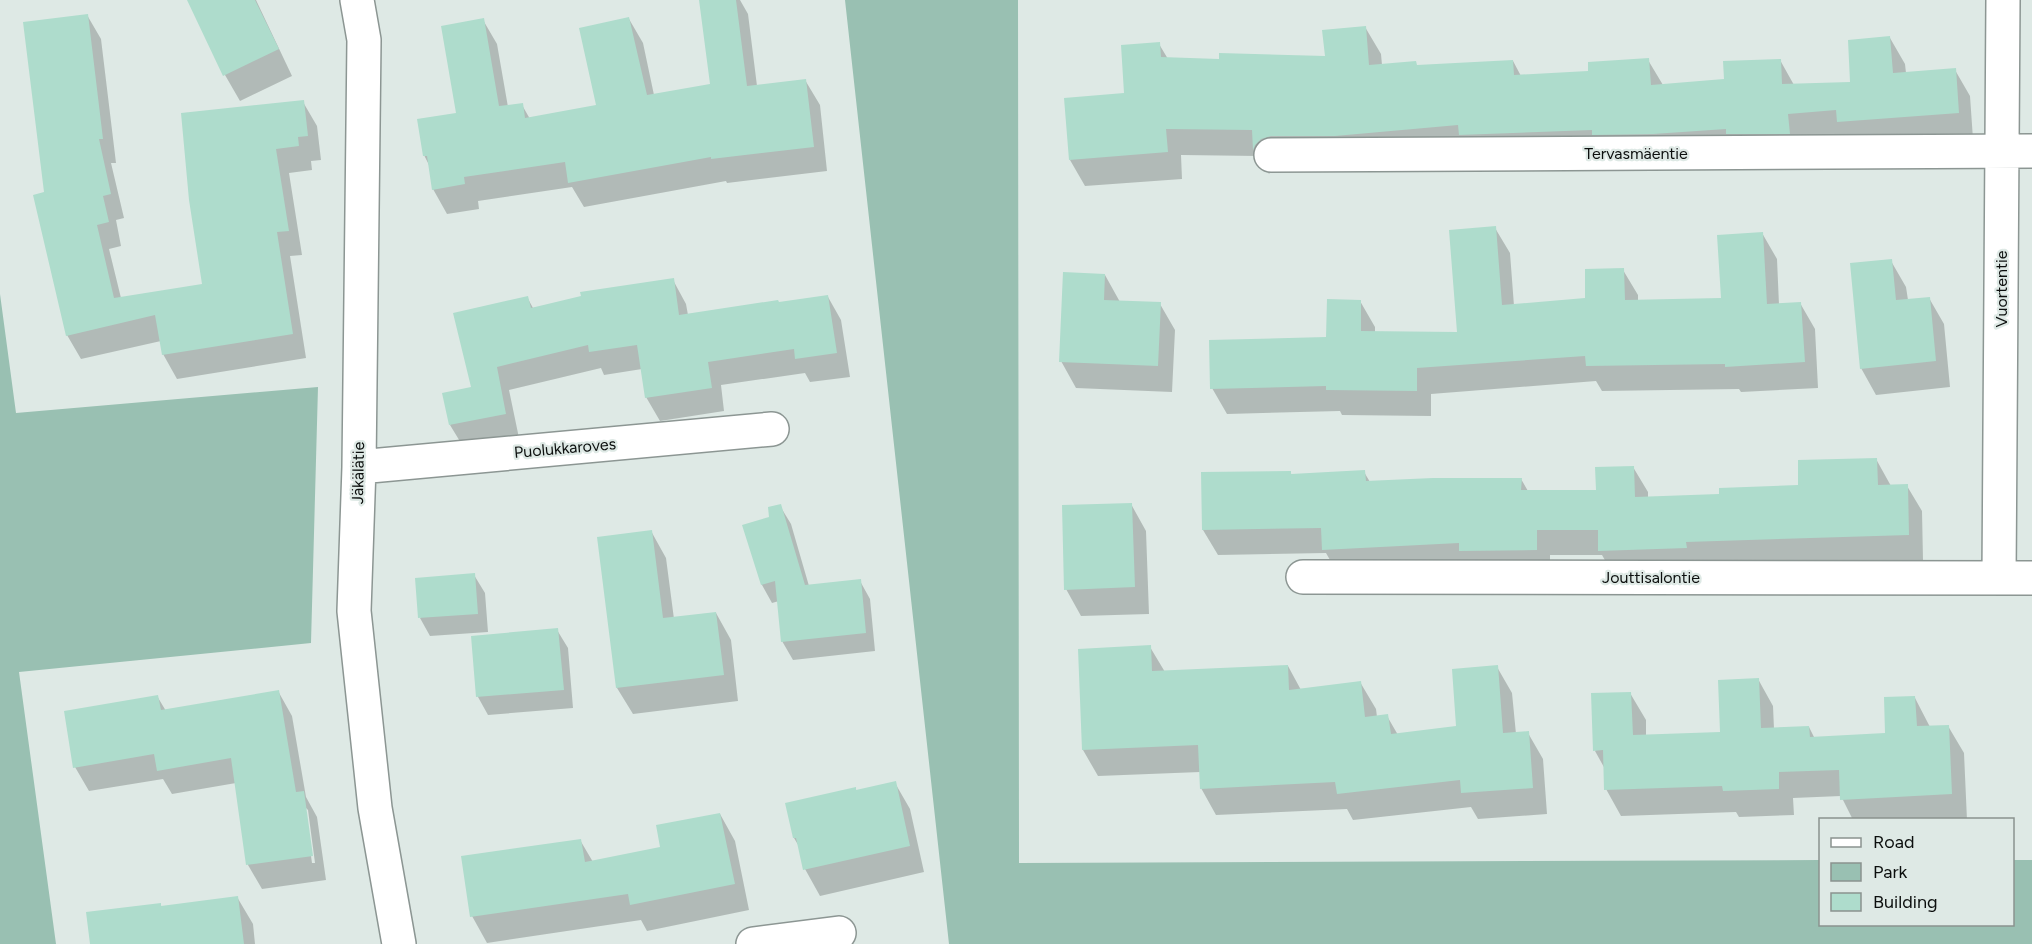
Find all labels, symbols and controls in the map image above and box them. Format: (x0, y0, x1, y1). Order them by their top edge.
street label: Tervasmäentie (1584, 144, 1688, 163)
street label: Vuortentie (1992, 250, 2011, 327)
street label: Puolukkaroves (513, 434, 617, 462)
street label: Jäkälätie (348, 441, 368, 504)
street label: Jouttisalontie (1602, 568, 1700, 587)
legend (1819, 818, 2014, 926)
text: Road (1873, 831, 1914, 853)
text: Park (1873, 861, 1908, 883)
text: Building (1873, 891, 1938, 913)

